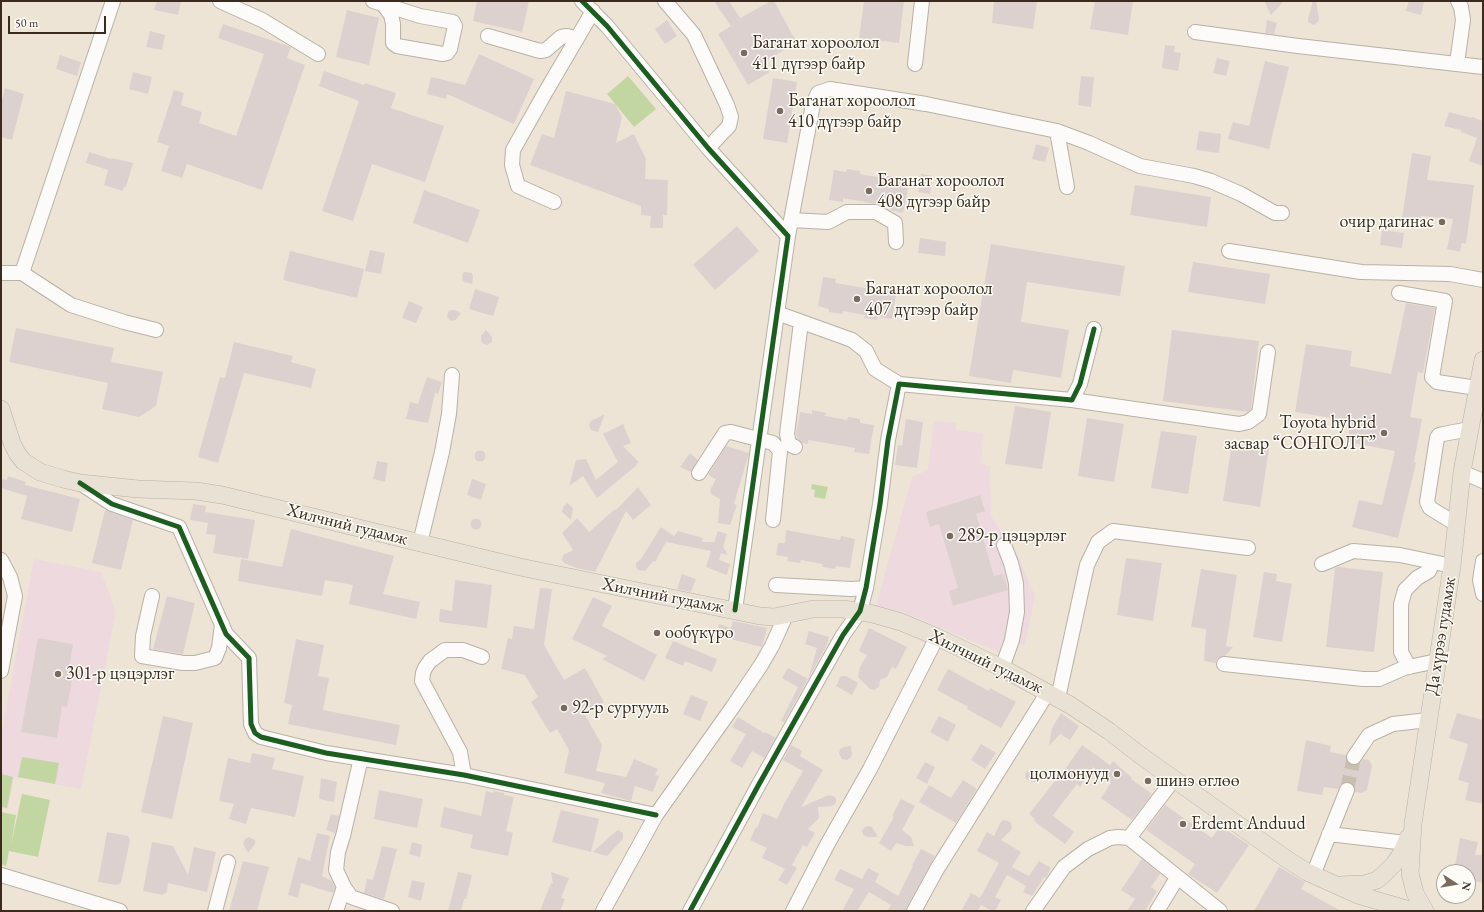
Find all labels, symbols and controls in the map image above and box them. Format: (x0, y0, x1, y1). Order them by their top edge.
scale bar (10, 8, 108, 34)
text: 50 m (15, 15, 38, 31)
place label: Баганат хороолол 411 дүгээр байр (752, 32, 880, 74)
marker: Баганат хороолол 411 дүгээр байр (739, 48, 749, 58)
place label: Баганат хороолол 410 дүгээр байр (788, 90, 916, 132)
marker: Баганат хороолол 410 дүгээр байр (775, 106, 785, 116)
place label: Баганат хороолол 408 дүгээр байр (877, 170, 1005, 212)
marker: Баганат хороолол 408 дүгээр байр (864, 186, 874, 196)
place label: очир дагинас (1339, 211, 1434, 233)
marker: очир дагинас (1437, 217, 1447, 227)
place label: Баганат хороолол 407 дүгээр байр (865, 278, 993, 320)
marker: Баганат хороолол 407 дүгээр байр (852, 294, 862, 304)
place label: Toyota hybrid засвар “СОНГОЛТ” (1224, 412, 1376, 454)
marker: Toyota hybrid засвар “СОНГОЛТ” (1379, 428, 1389, 438)
street label: Хилчний гудамж (284, 500, 410, 550)
place label: 289-р цэцэрлэг (958, 525, 1066, 547)
marker: 289-р цэцэрлэг (945, 531, 955, 541)
street label: Хилчний гудамж (600, 574, 726, 618)
street label: Да хүрээ гудамж (1421, 575, 1461, 697)
place label: ообүкүро (665, 622, 734, 644)
street label: Хилчний гудамж (926, 625, 1046, 699)
marker: ообүкүро (652, 628, 662, 638)
place label: 301-р цэцэрлэг (66, 663, 174, 685)
marker: 301-р цэцэрлэг (53, 669, 63, 679)
place label: 92-р сургууль (572, 697, 669, 719)
marker: 92-р сургууль (559, 703, 569, 713)
place label: цолмонууд (1030, 763, 1109, 785)
marker: цолмонууд (1112, 769, 1122, 779)
place label: шинэ өглөө (1156, 770, 1240, 792)
marker: шинэ өглөө (1143, 776, 1153, 786)
place label: Erdemt Anduud (1191, 813, 1306, 835)
marker: Erdemt Anduud (1178, 819, 1188, 829)
north arrow (1436, 864, 1476, 904)
text: N (1459, 880, 1475, 892)

